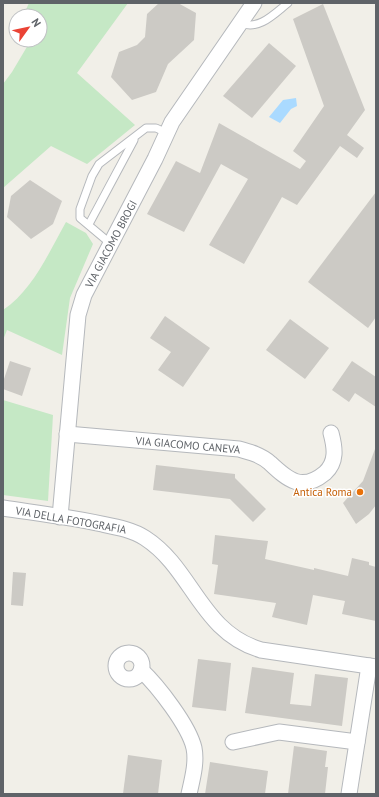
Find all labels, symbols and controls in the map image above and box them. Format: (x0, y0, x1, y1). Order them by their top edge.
north arrow (8, 8, 48, 48)
text: N (29, 16, 44, 29)
street label: VIA GIACOMO BROGI (82, 198, 140, 291)
street label: VIA GIACOMO CANEVA (134, 433, 241, 457)
place label: Antica Roma (293, 485, 352, 499)
marker: Antica Roma (355, 487, 365, 497)
street label: VIA DELLA FOTOGRAFIA (13, 503, 128, 537)

